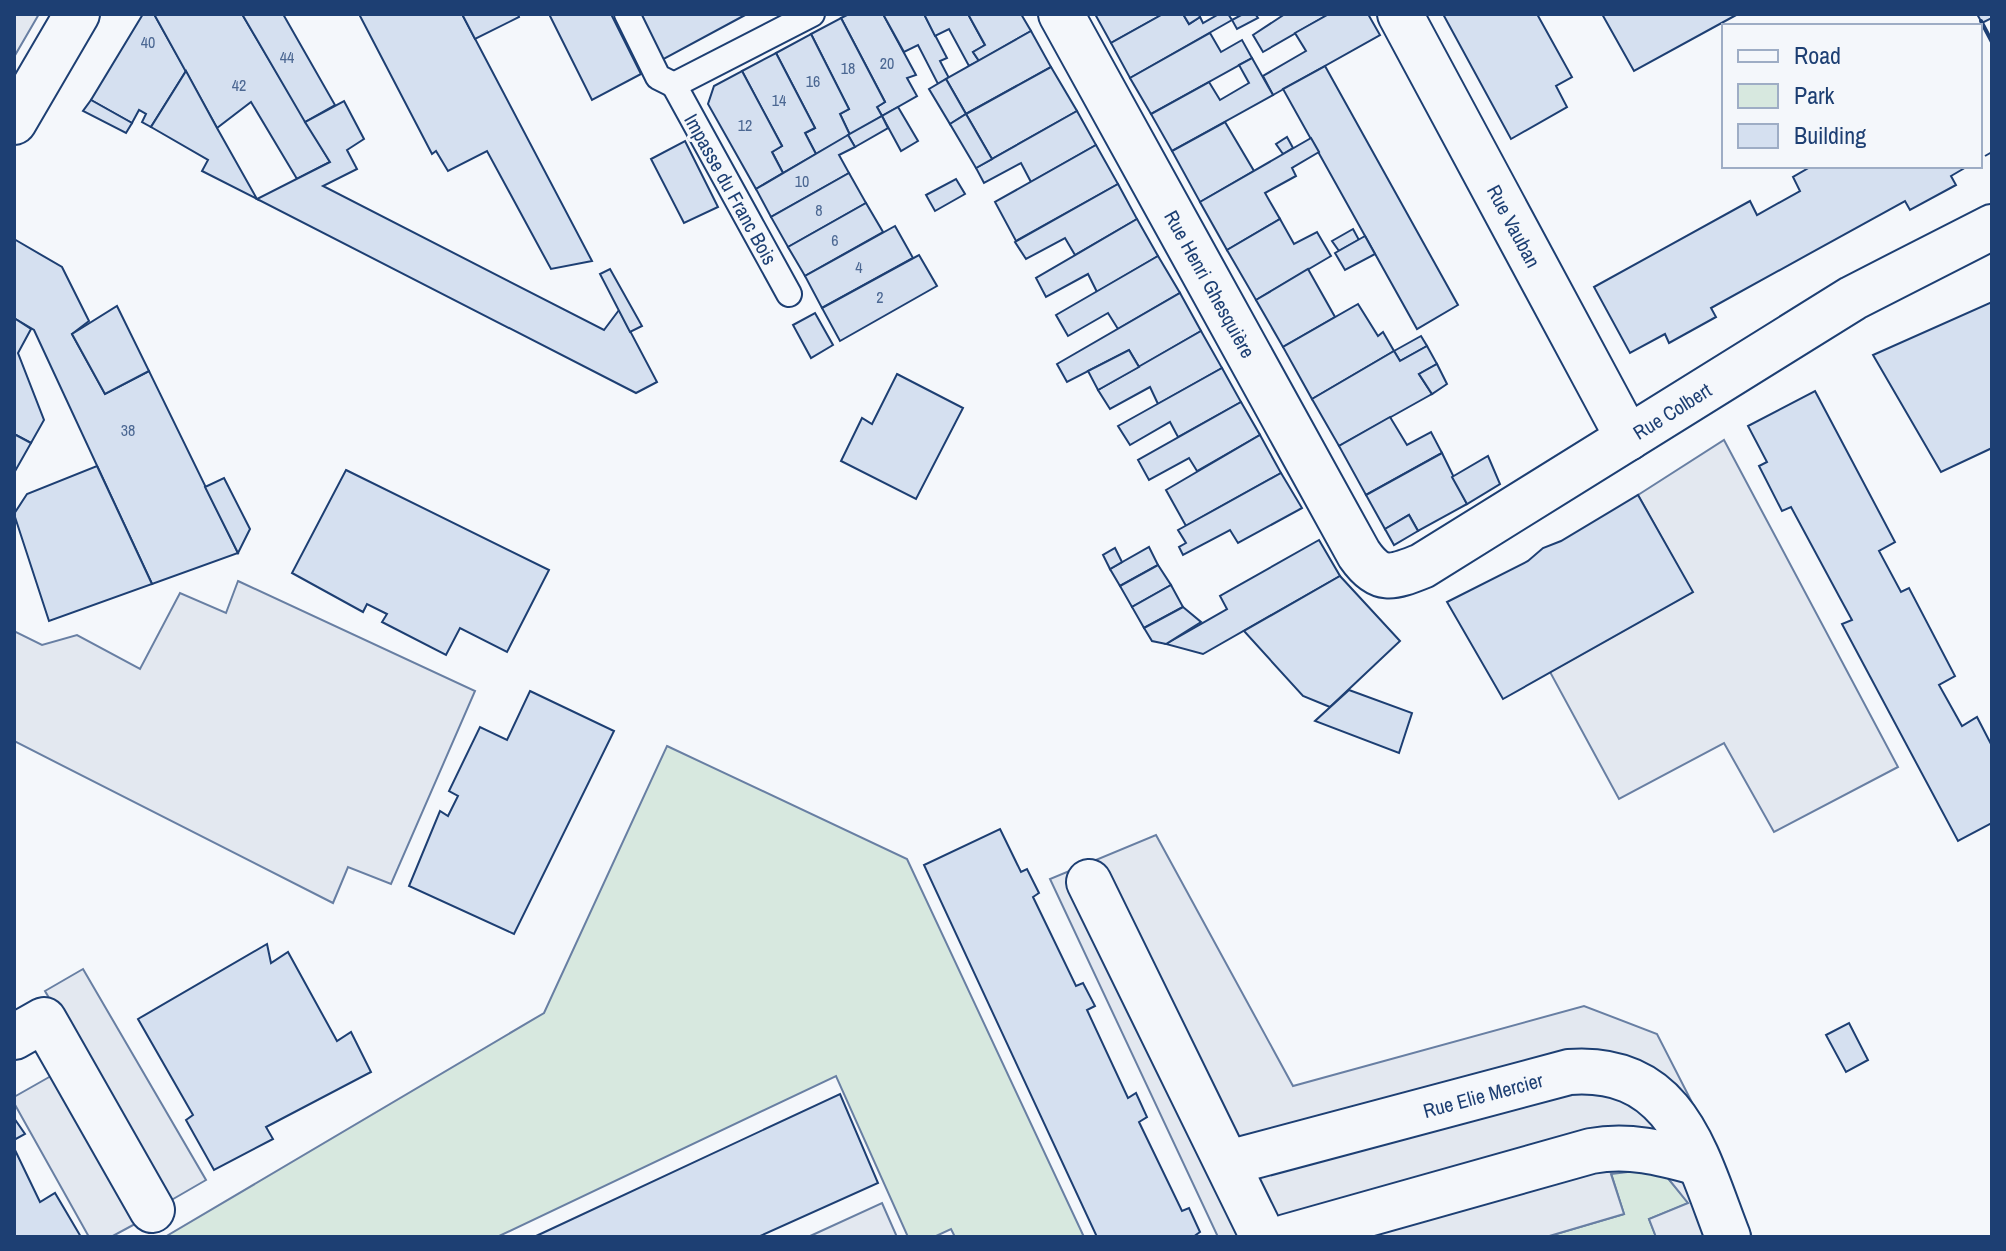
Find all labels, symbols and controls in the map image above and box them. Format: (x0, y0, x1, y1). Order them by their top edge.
legend (1722, 24, 1982, 168)
house number: 40 (141, 31, 155, 53)
text: Road (1794, 39, 1841, 71)
house number: 44 (280, 46, 294, 68)
house number: 20 (880, 52, 894, 74)
house number: 18 (841, 57, 855, 79)
house number: 16 (806, 70, 820, 92)
house number: 42 (232, 74, 246, 96)
text: Park (1794, 79, 1835, 111)
house number: 14 (772, 89, 786, 111)
street label: Impasse du Franc Bois (678, 109, 784, 269)
house number: 12 (738, 114, 752, 136)
text: Building (1794, 119, 1866, 151)
house number: 10 (795, 170, 809, 192)
street label: Rue Vauban (1481, 180, 1547, 272)
house number: 8 (815, 199, 823, 221)
street label: Rue Henri Ghesquière (1158, 205, 1262, 363)
house number: 6 (831, 229, 839, 251)
house number: 4 (855, 256, 863, 278)
house number: 2 (876, 286, 884, 308)
street label: Rue Colbert (1628, 376, 1717, 446)
house number: 38 (121, 419, 135, 441)
street label: Rue Elie Mercier (1420, 1066, 1546, 1124)

